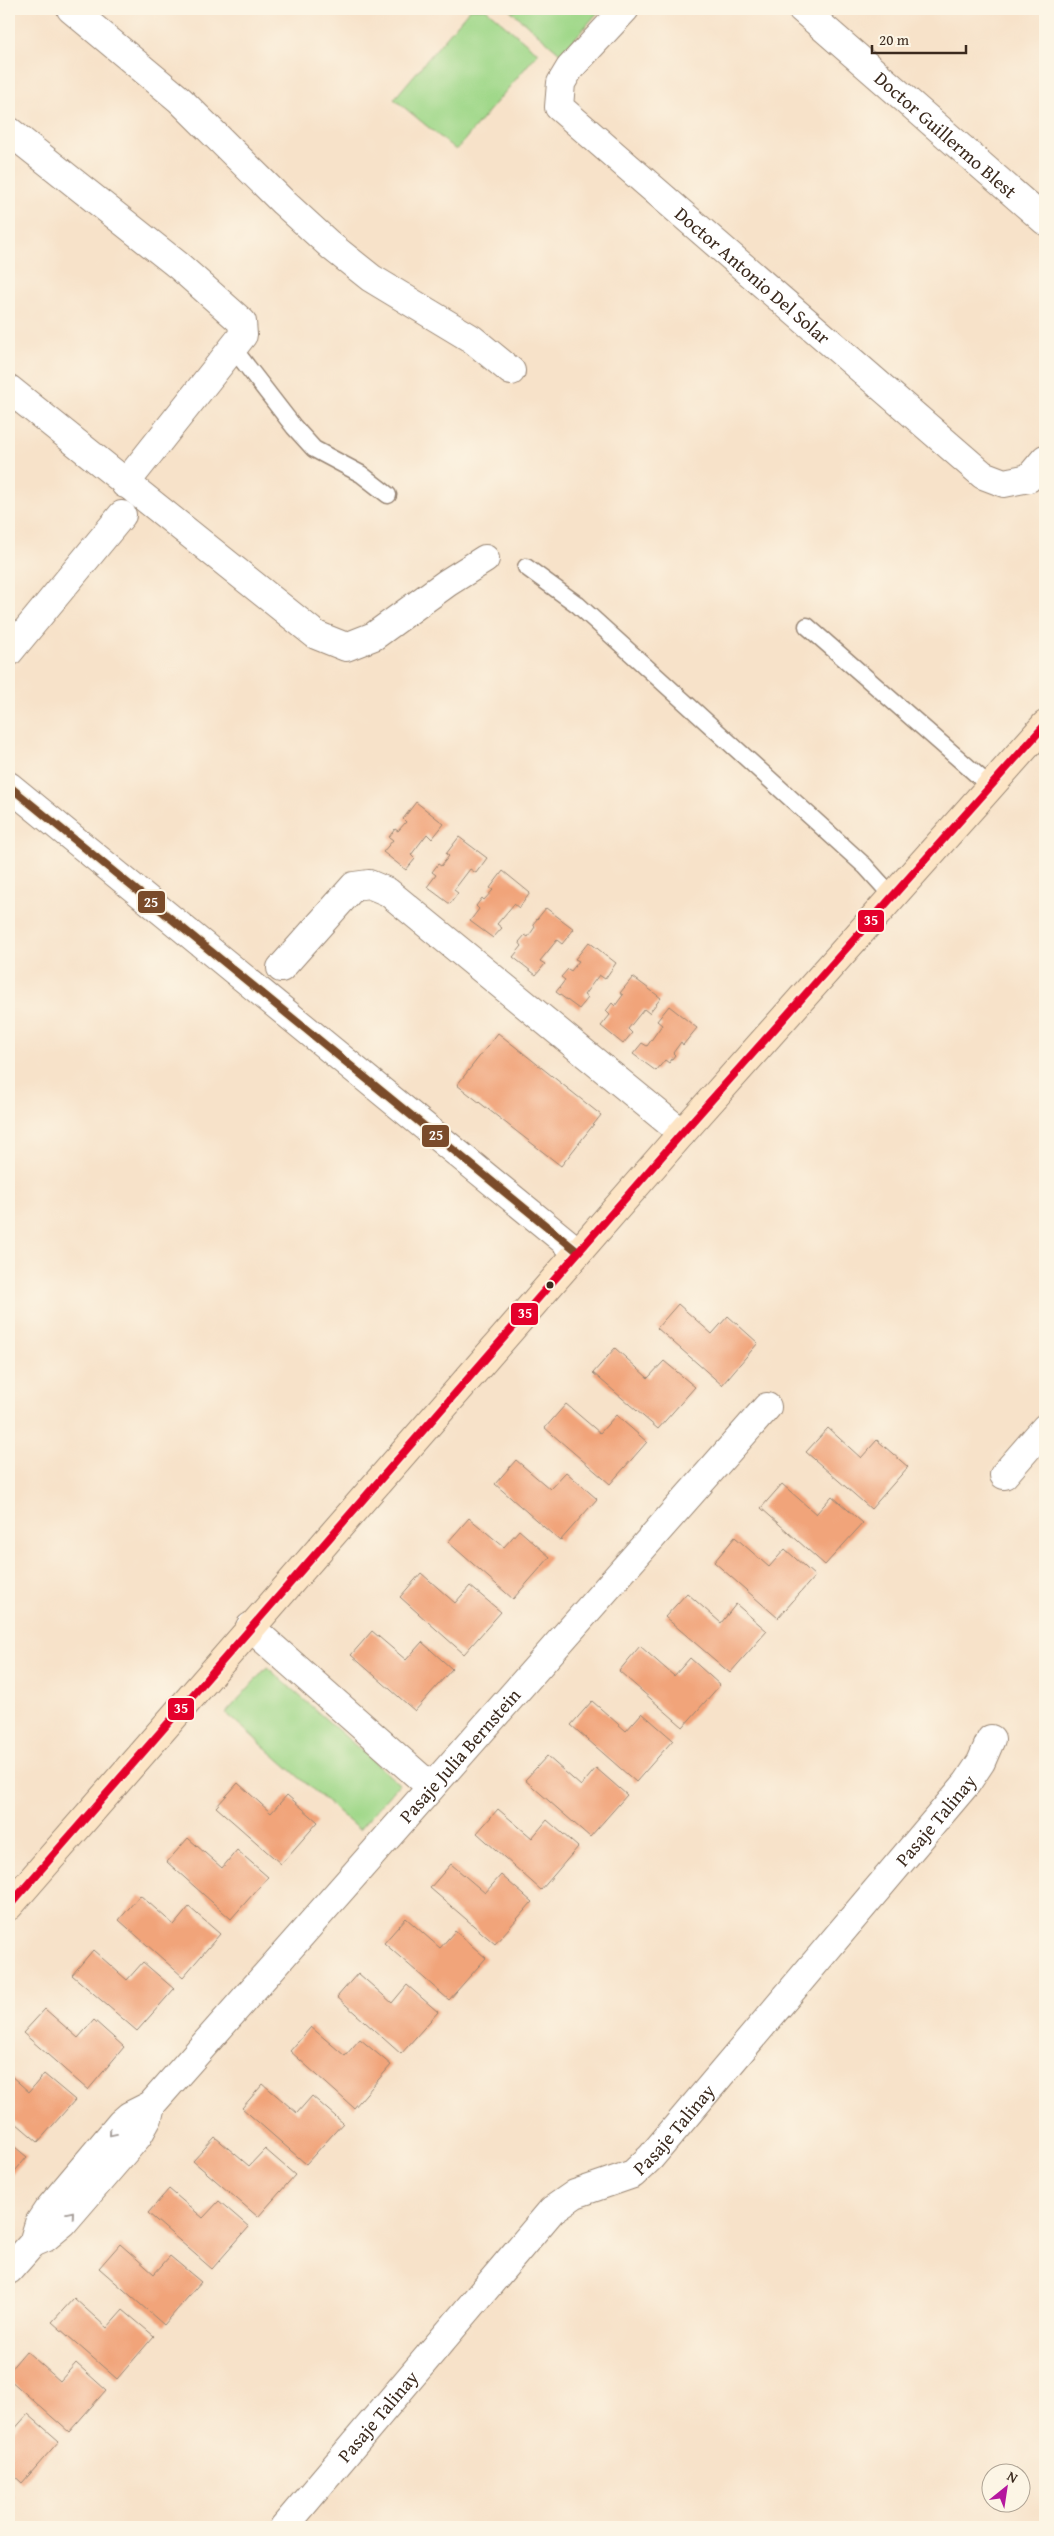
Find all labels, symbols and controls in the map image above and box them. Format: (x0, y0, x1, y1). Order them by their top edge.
scale bar (872, 22, 965, 54)
text: 20 m (879, 29, 910, 50)
street label: Doctor Guillermo Blest (868, 64, 1024, 205)
street label: Doctor Antonio Del Solar (669, 200, 837, 351)
line badge: 25 (137, 890, 166, 914)
text: 25 (144, 892, 158, 912)
line badge: 35 (857, 909, 885, 933)
text: 35 (864, 910, 878, 930)
line badge: 25 (421, 1124, 450, 1148)
text: 25 (429, 1125, 443, 1145)
unlabelled marker (545, 1280, 555, 1290)
line badge: 35 (510, 1302, 539, 1326)
text: 35 (518, 1303, 532, 1323)
street label: Pasaje Julia Bernstein (392, 1682, 527, 1829)
line badge: 35 (167, 1697, 195, 1721)
text: 35 (174, 1698, 188, 1718)
street label: Pasaje Talinay (888, 1769, 983, 1872)
street label: Pasaje Talinay (626, 2077, 721, 2181)
one-way arrow (109, 2128, 118, 2137)
one-way arrow (65, 2211, 74, 2220)
street label: Pasaje Talinay (331, 2364, 425, 2468)
north arrow (982, 2464, 1032, 2514)
text: N (1003, 2466, 1022, 2488)

